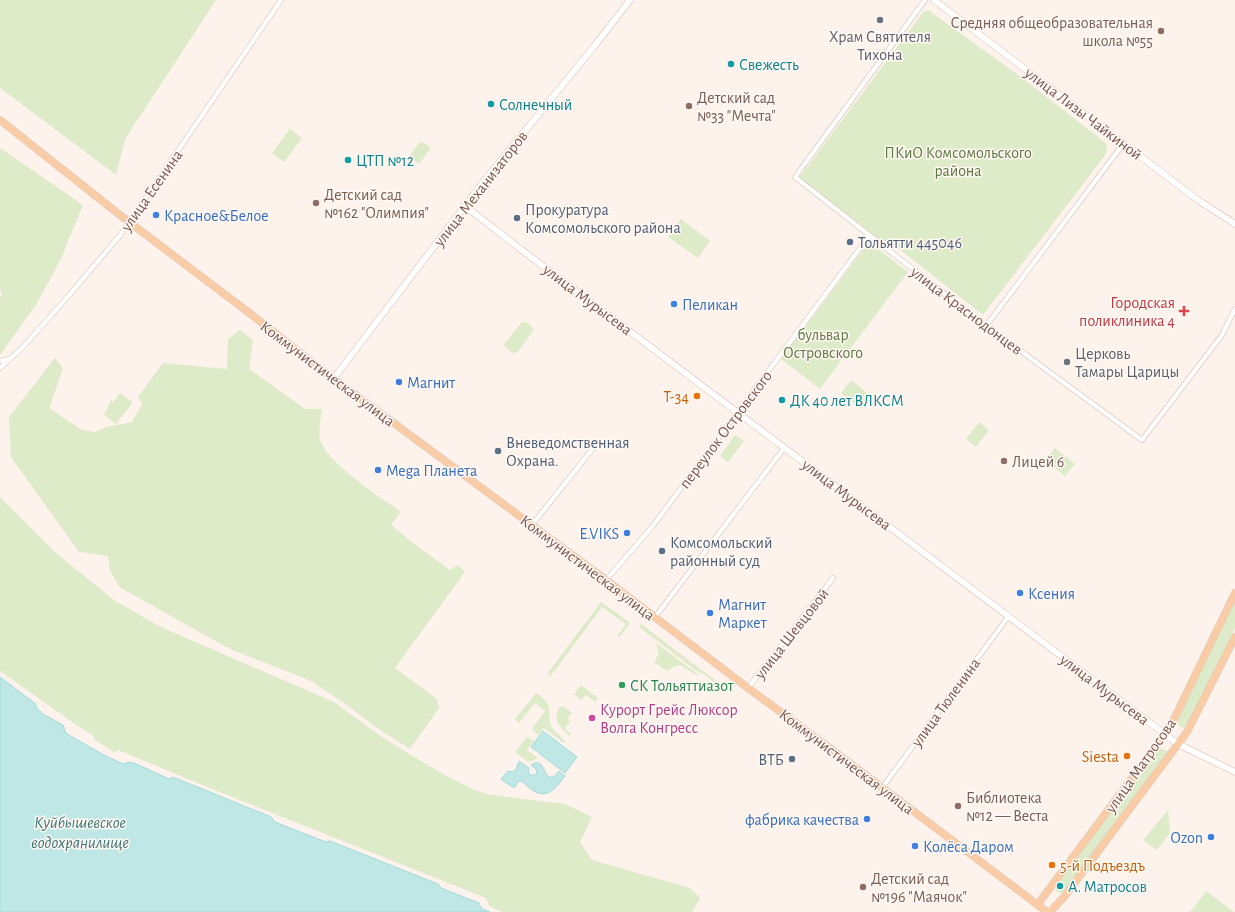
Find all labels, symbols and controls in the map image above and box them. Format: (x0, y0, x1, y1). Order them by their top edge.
marker: Храм Святителя Тихона (875, 15, 885, 25)
place label: Средняя общеобразовательная школа №55 (951, 15, 1153, 49)
marker: Средняя общеобразовательная школа №55 (1156, 26, 1166, 36)
place label: Храм Святителя Тихона (829, 29, 931, 63)
place label: Свежесть (739, 57, 799, 73)
marker: Свежесть (726, 59, 736, 69)
street label: улица Лизы Чайкиной (1020, 64, 1145, 164)
place label: Детский сад №33 "Мечта" (697, 90, 776, 124)
place label: Солнечный (499, 97, 572, 113)
marker: Солнечный (486, 99, 496, 109)
marker: Детский сад №33 "Мечта" (684, 101, 694, 111)
street label: улица Механизаторов (430, 128, 531, 251)
park label: ПКиО Комсомольского района (884, 145, 1032, 179)
street label: улица Есенина (117, 147, 186, 236)
place label: ЦТП №12 (356, 153, 414, 169)
marker: ЦТП №12 (343, 155, 353, 165)
place label: Детский сад №162 "Олимпия" (324, 187, 429, 221)
marker: Детский сад №162 "Олимпия" (311, 198, 321, 208)
place label: Прокуратура Комсомольского района (525, 202, 681, 236)
place label: Красное&Белое (164, 208, 269, 224)
marker: Красное&Белое (151, 210, 161, 220)
marker: Прокуратура Комсомольского района (512, 213, 522, 223)
place label: Тольятти 445046 (858, 235, 962, 251)
marker: Тольятти 445046 (845, 237, 855, 247)
street label: улица Мурысева (539, 261, 635, 339)
street label: улица Краснодонцев (906, 263, 1025, 359)
place label: Городская поликлиника 4 (1079, 295, 1175, 329)
place label: Пеликан (682, 297, 738, 313)
marker: Пеликан (669, 299, 679, 309)
marker: Городская поликлиника 4 (1178, 305, 1190, 317)
street label: Коммунистическая улица (257, 318, 398, 430)
park label: бульвар Островского (783, 327, 863, 361)
place label: Церковь Тамары Царицы (1075, 346, 1179, 380)
marker: Церковь Тамары Царицы (1062, 357, 1072, 367)
street label: переулок Островского (676, 368, 776, 492)
place label: Магнит (407, 375, 455, 391)
marker: Магнит (394, 377, 404, 387)
place label: Т-34 (663, 389, 689, 405)
marker: Т-34 (692, 391, 702, 401)
place label: ДК 40 лет ВЛКСМ (790, 393, 904, 409)
marker: ДК 40 лет ВЛКСМ (777, 395, 787, 405)
place label: Вневедомственная Охрана. (506, 435, 630, 469)
marker: Вневедомственная Охрана. (493, 446, 503, 456)
place label: Лицей 6 (1012, 454, 1064, 470)
street label: улица Мурысева (798, 456, 894, 534)
marker: Лицей 6 (999, 456, 1009, 466)
place label: Mega Планета (386, 463, 477, 479)
marker: Mega Планета (373, 465, 383, 475)
street label: Коммунистическая улица (517, 512, 658, 624)
place label: E.VIKS (579, 526, 619, 542)
marker: E.VIKS (622, 528, 632, 538)
place label: Комсомольский районный суд (670, 535, 772, 570)
marker: Комсомольский районный суд (657, 546, 667, 556)
street label: улица Шевцовой (751, 585, 833, 683)
place label: Ксения (1028, 586, 1075, 602)
marker: Ксения (1015, 588, 1025, 598)
place label: Магнит Маркет (718, 597, 767, 631)
marker: Магнит Маркет (705, 608, 715, 618)
street label: улица Мурысева (1056, 651, 1152, 729)
street label: улица Тюленина (908, 655, 984, 751)
place label: СК Тольяттиазот (630, 678, 734, 694)
marker: СК Тольяттиазот (617, 680, 627, 690)
place label: Курорт Грейс Люксор Волга Конгресс (600, 702, 738, 736)
street label: Коммунистическая улица (776, 706, 917, 818)
marker: Курорт Грейс Люксор Волга Конгресс (587, 713, 597, 723)
street label: улица Матросова (1102, 715, 1180, 817)
place label: Siesta (1082, 749, 1119, 765)
marker: Siesta (1122, 751, 1132, 761)
place label: ВТБ (758, 752, 784, 768)
marker: ВТБ (787, 754, 797, 764)
place label: Библиотека №12 — Веста (966, 790, 1049, 824)
marker: Библиотека №12 — Веста (953, 801, 963, 811)
place label: фабрика качества (745, 812, 859, 828)
water label: Куйбышевское водохранилище (31, 814, 129, 852)
marker: фабрика качества (862, 814, 872, 824)
place label: Ozon (1171, 830, 1203, 846)
marker: Ozon (1206, 832, 1216, 842)
place label: Колёса Даром (923, 839, 1014, 855)
marker: Колёса Даром (910, 841, 920, 851)
place label: 5-й Подъездъ (1060, 858, 1145, 874)
marker: 5-й Подъездъ (1047, 860, 1057, 870)
place label: Детский сад №196 "Маячок" (871, 871, 967, 905)
place label: А. Матросов (1068, 879, 1147, 895)
marker: А. Матросов (1055, 881, 1065, 891)
marker: Детский сад №196 "Маячок" (858, 882, 868, 892)

